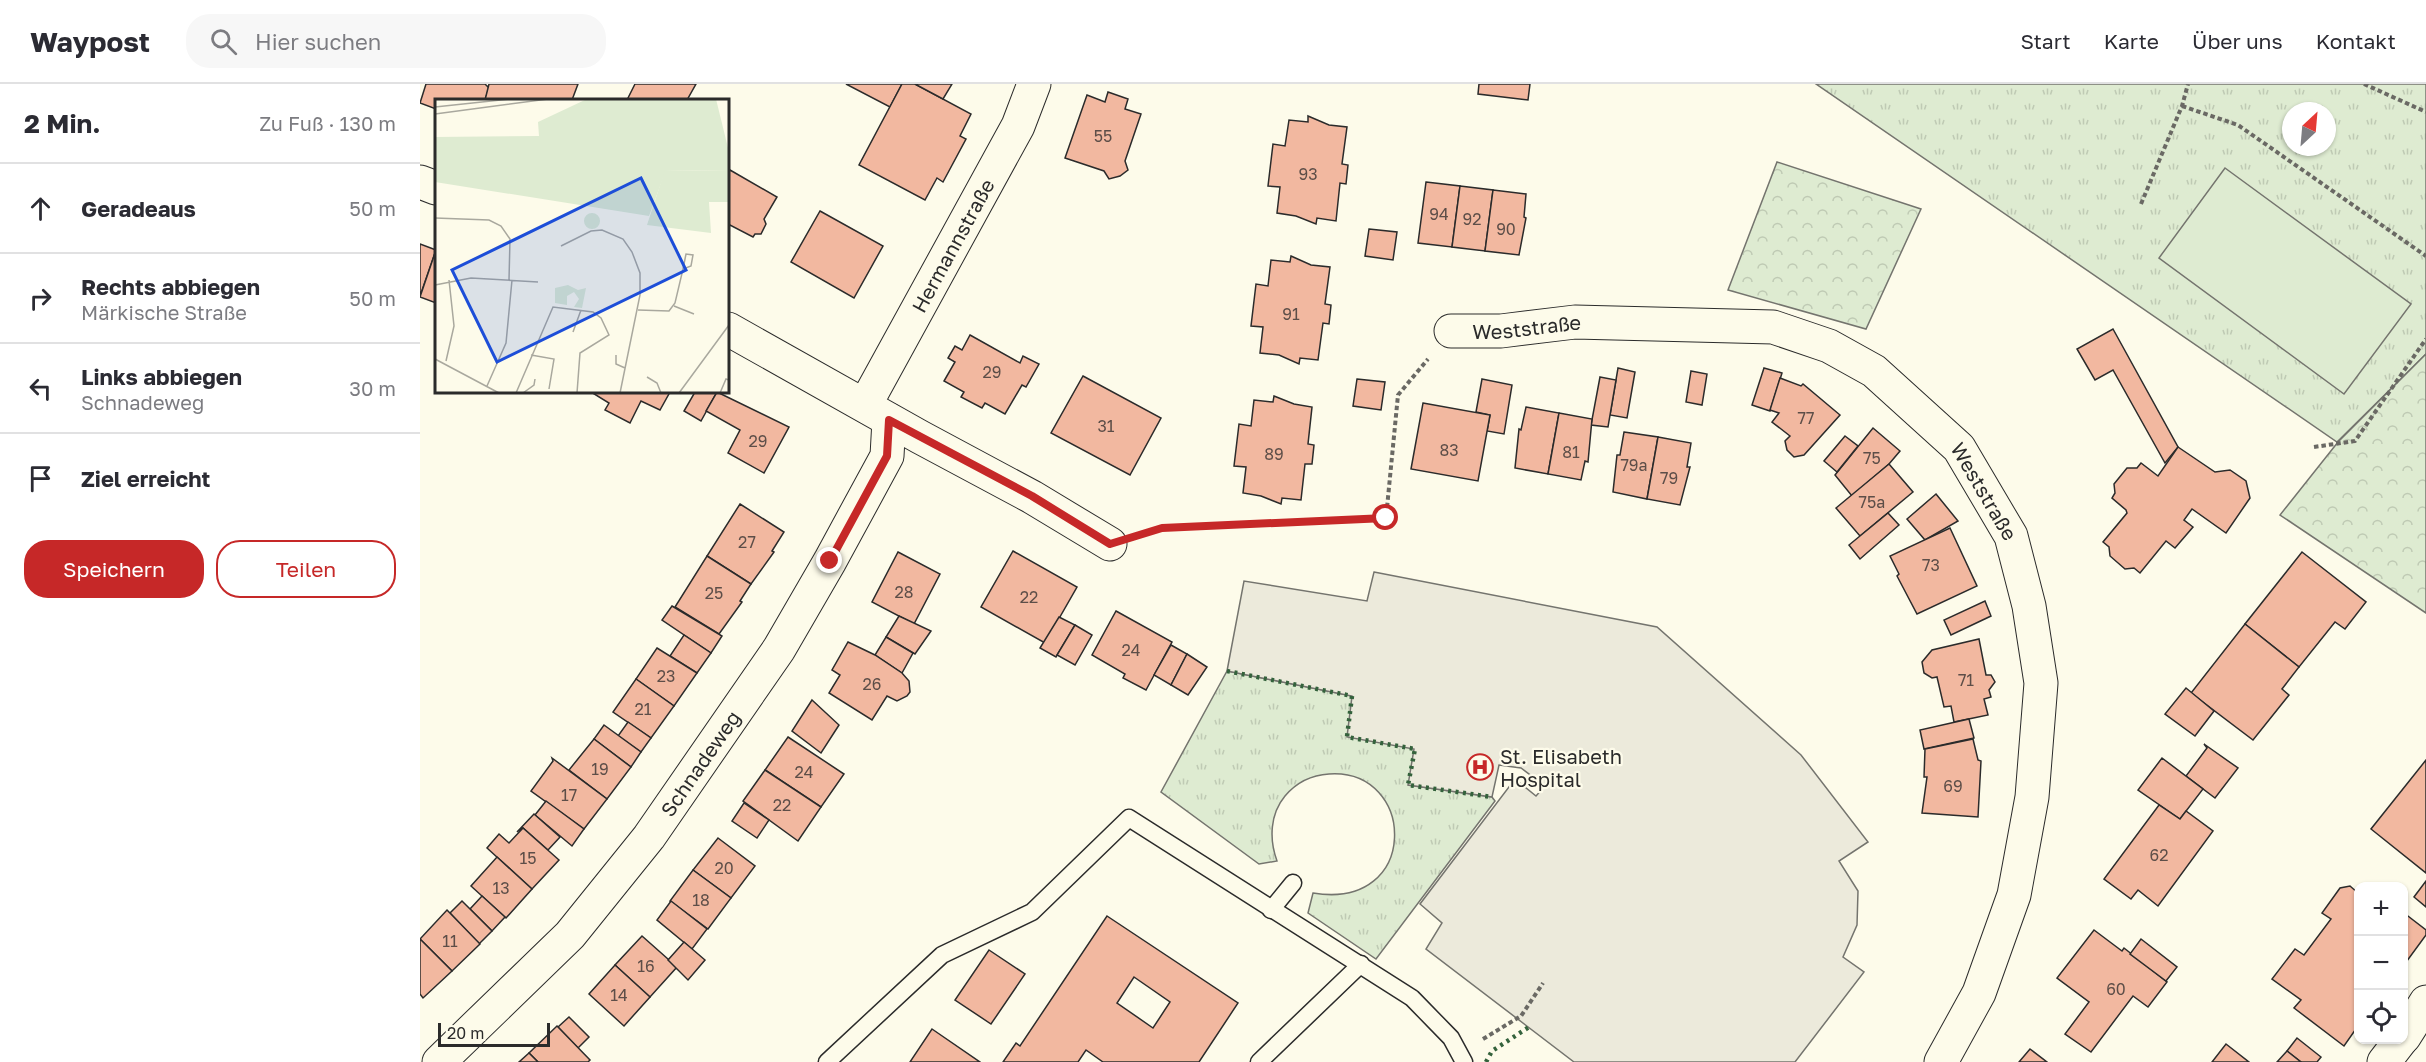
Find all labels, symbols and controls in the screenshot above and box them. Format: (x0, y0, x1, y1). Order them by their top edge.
search box (186, 14, 606, 68)
text: Waypost (30, 25, 150, 58)
icon: search (207, 25, 240, 58)
text: Hier suchen (255, 28, 381, 55)
text: Start (2020, 28, 2071, 54)
text: Karte (2104, 28, 2159, 54)
text: Über uns (2192, 28, 2283, 54)
text: Kontakt (2316, 28, 2396, 54)
inset map (435, 99, 729, 393)
north arrow (2282, 102, 2336, 156)
text: 2 Min. (24, 108, 101, 139)
text: Zu Fuß · 130 m (259, 111, 396, 135)
house number: 55 (1094, 126, 1112, 146)
house number: 93 (1298, 164, 1318, 184)
street label: Hermannstraße (906, 174, 999, 317)
icon: ahead (24, 192, 57, 225)
text: Geradeaus (81, 195, 196, 222)
text: 50 m (349, 196, 396, 220)
house number: 94 (1429, 204, 1449, 224)
house number: 92 (1463, 209, 1481, 229)
house number: 90 (1496, 219, 1516, 239)
text: Rechts abbiegen (81, 273, 260, 300)
icon: right (24, 282, 57, 315)
text: 50 m (349, 286, 396, 310)
text: Märkische Straße (81, 300, 247, 324)
house number: 91 (1282, 304, 1300, 324)
street label: Weststraße (1472, 310, 1581, 343)
house number: 29 (983, 362, 1001, 382)
text: Links abbiegen (81, 363, 242, 390)
icon: left (24, 372, 57, 405)
text: 30 m (349, 376, 396, 400)
text: Schnadeweg (81, 390, 204, 414)
house number: 77 (1798, 408, 1814, 428)
house number: 31 (1097, 416, 1115, 436)
house number: 29 (749, 431, 767, 451)
street label: Weststraße (1946, 438, 2023, 544)
house number: 83 (1439, 440, 1459, 460)
house number: 81 (1562, 442, 1580, 462)
house number: 89 (1264, 444, 1284, 464)
house number: 75 (1863, 448, 1881, 468)
house number: 79a (1620, 455, 1648, 475)
icon: arrive (24, 462, 57, 495)
text: Ziel erreicht (81, 465, 210, 492)
house number: 79 (1660, 468, 1678, 488)
house number: 75a (1859, 492, 1885, 512)
route start (1372, 504, 1398, 530)
house number: 27 (738, 532, 756, 552)
button: Speichern (24, 540, 204, 598)
button: Teilen (216, 540, 396, 598)
route end (816, 547, 842, 573)
house number: 73 (1922, 555, 1940, 575)
house number: 28 (894, 582, 914, 602)
house number: 25 (705, 583, 723, 603)
house number: 22 (1020, 587, 1038, 607)
house number: 24 (1121, 640, 1141, 660)
house number: 23 (657, 666, 675, 686)
house number: 71 (1958, 670, 1974, 690)
house number: 26 (863, 674, 881, 694)
house number: 21 (634, 699, 652, 719)
street label: Schnadeweg (655, 706, 745, 821)
place label: St. Elisabeth Hospital (1500, 744, 1622, 791)
hospital icon: St. Elisabeth Hospital (1465, 752, 1495, 782)
house number: 19 (591, 759, 609, 779)
house number: 24 (794, 762, 814, 782)
house number: 69 (1943, 776, 1963, 796)
house number: 17 (561, 785, 577, 805)
house number: 22 (773, 795, 791, 815)
house number: 62 (2150, 845, 2168, 865)
house number: 15 (519, 848, 537, 868)
house number: 20 (714, 858, 734, 878)
house number: 13 (492, 878, 510, 898)
map controls (2354, 882, 2408, 1044)
button: + (2354, 882, 2408, 936)
house number: 18 (692, 890, 710, 910)
house number: 11 (442, 931, 458, 951)
button: − (2354, 936, 2408, 990)
house number: 16 (637, 956, 655, 976)
house number: 60 (2106, 979, 2126, 999)
house number: 14 (610, 985, 628, 1005)
button: locate (2354, 990, 2408, 1044)
scale bar (438, 1020, 550, 1048)
text: 20 m (447, 1023, 484, 1043)

